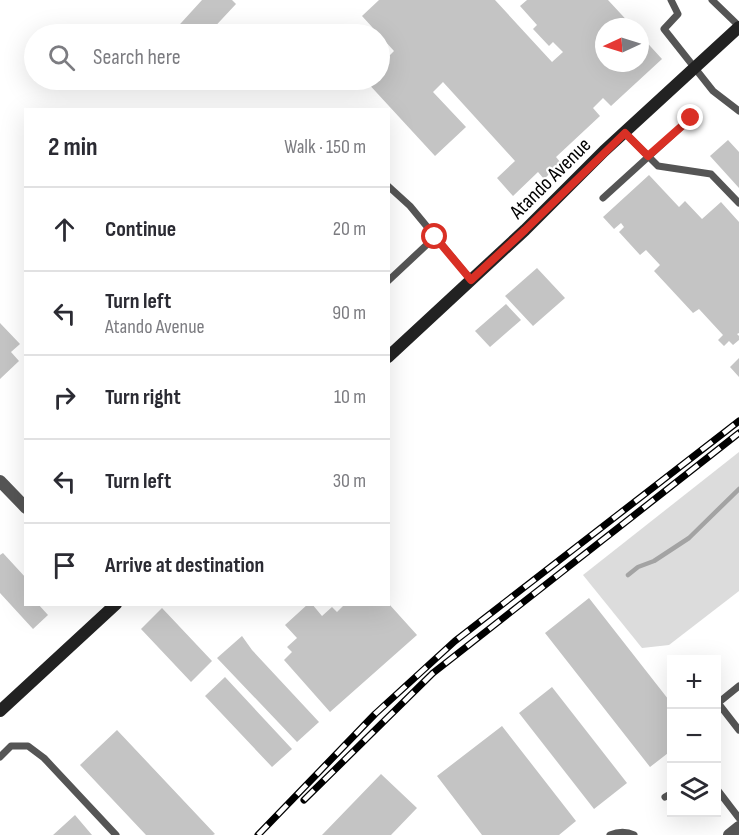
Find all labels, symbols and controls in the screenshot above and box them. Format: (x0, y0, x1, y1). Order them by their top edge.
north arrow (595, 18, 649, 72)
search box (24, 24, 390, 90)
icon: search (45, 41, 78, 74)
text: Search here (93, 44, 180, 71)
route end (677, 104, 703, 130)
text: 2 min (48, 132, 98, 163)
street label: Atando Avenue (504, 133, 596, 225)
text: Walk · 150 m (284, 135, 366, 159)
icon: ahead (48, 213, 81, 246)
text: Continue (105, 216, 176, 243)
text: 20 m (333, 217, 366, 241)
route start (421, 223, 447, 249)
text: Turn left (105, 288, 171, 315)
icon: left (48, 297, 81, 330)
text: 90 m (332, 301, 366, 325)
text: Atando Avenue (105, 315, 205, 339)
icon: right (48, 381, 81, 414)
text: Turn right (105, 384, 181, 411)
text: 10 m (334, 385, 366, 409)
icon: left (48, 465, 81, 498)
text: Turn left (105, 468, 171, 495)
text: 30 m (333, 469, 366, 493)
icon: arrive (48, 549, 81, 582)
text: Arrive at destination (105, 552, 264, 579)
map controls (667, 655, 721, 817)
button: + (667, 655, 721, 709)
button: − (667, 709, 721, 763)
button: layers (667, 763, 721, 817)

